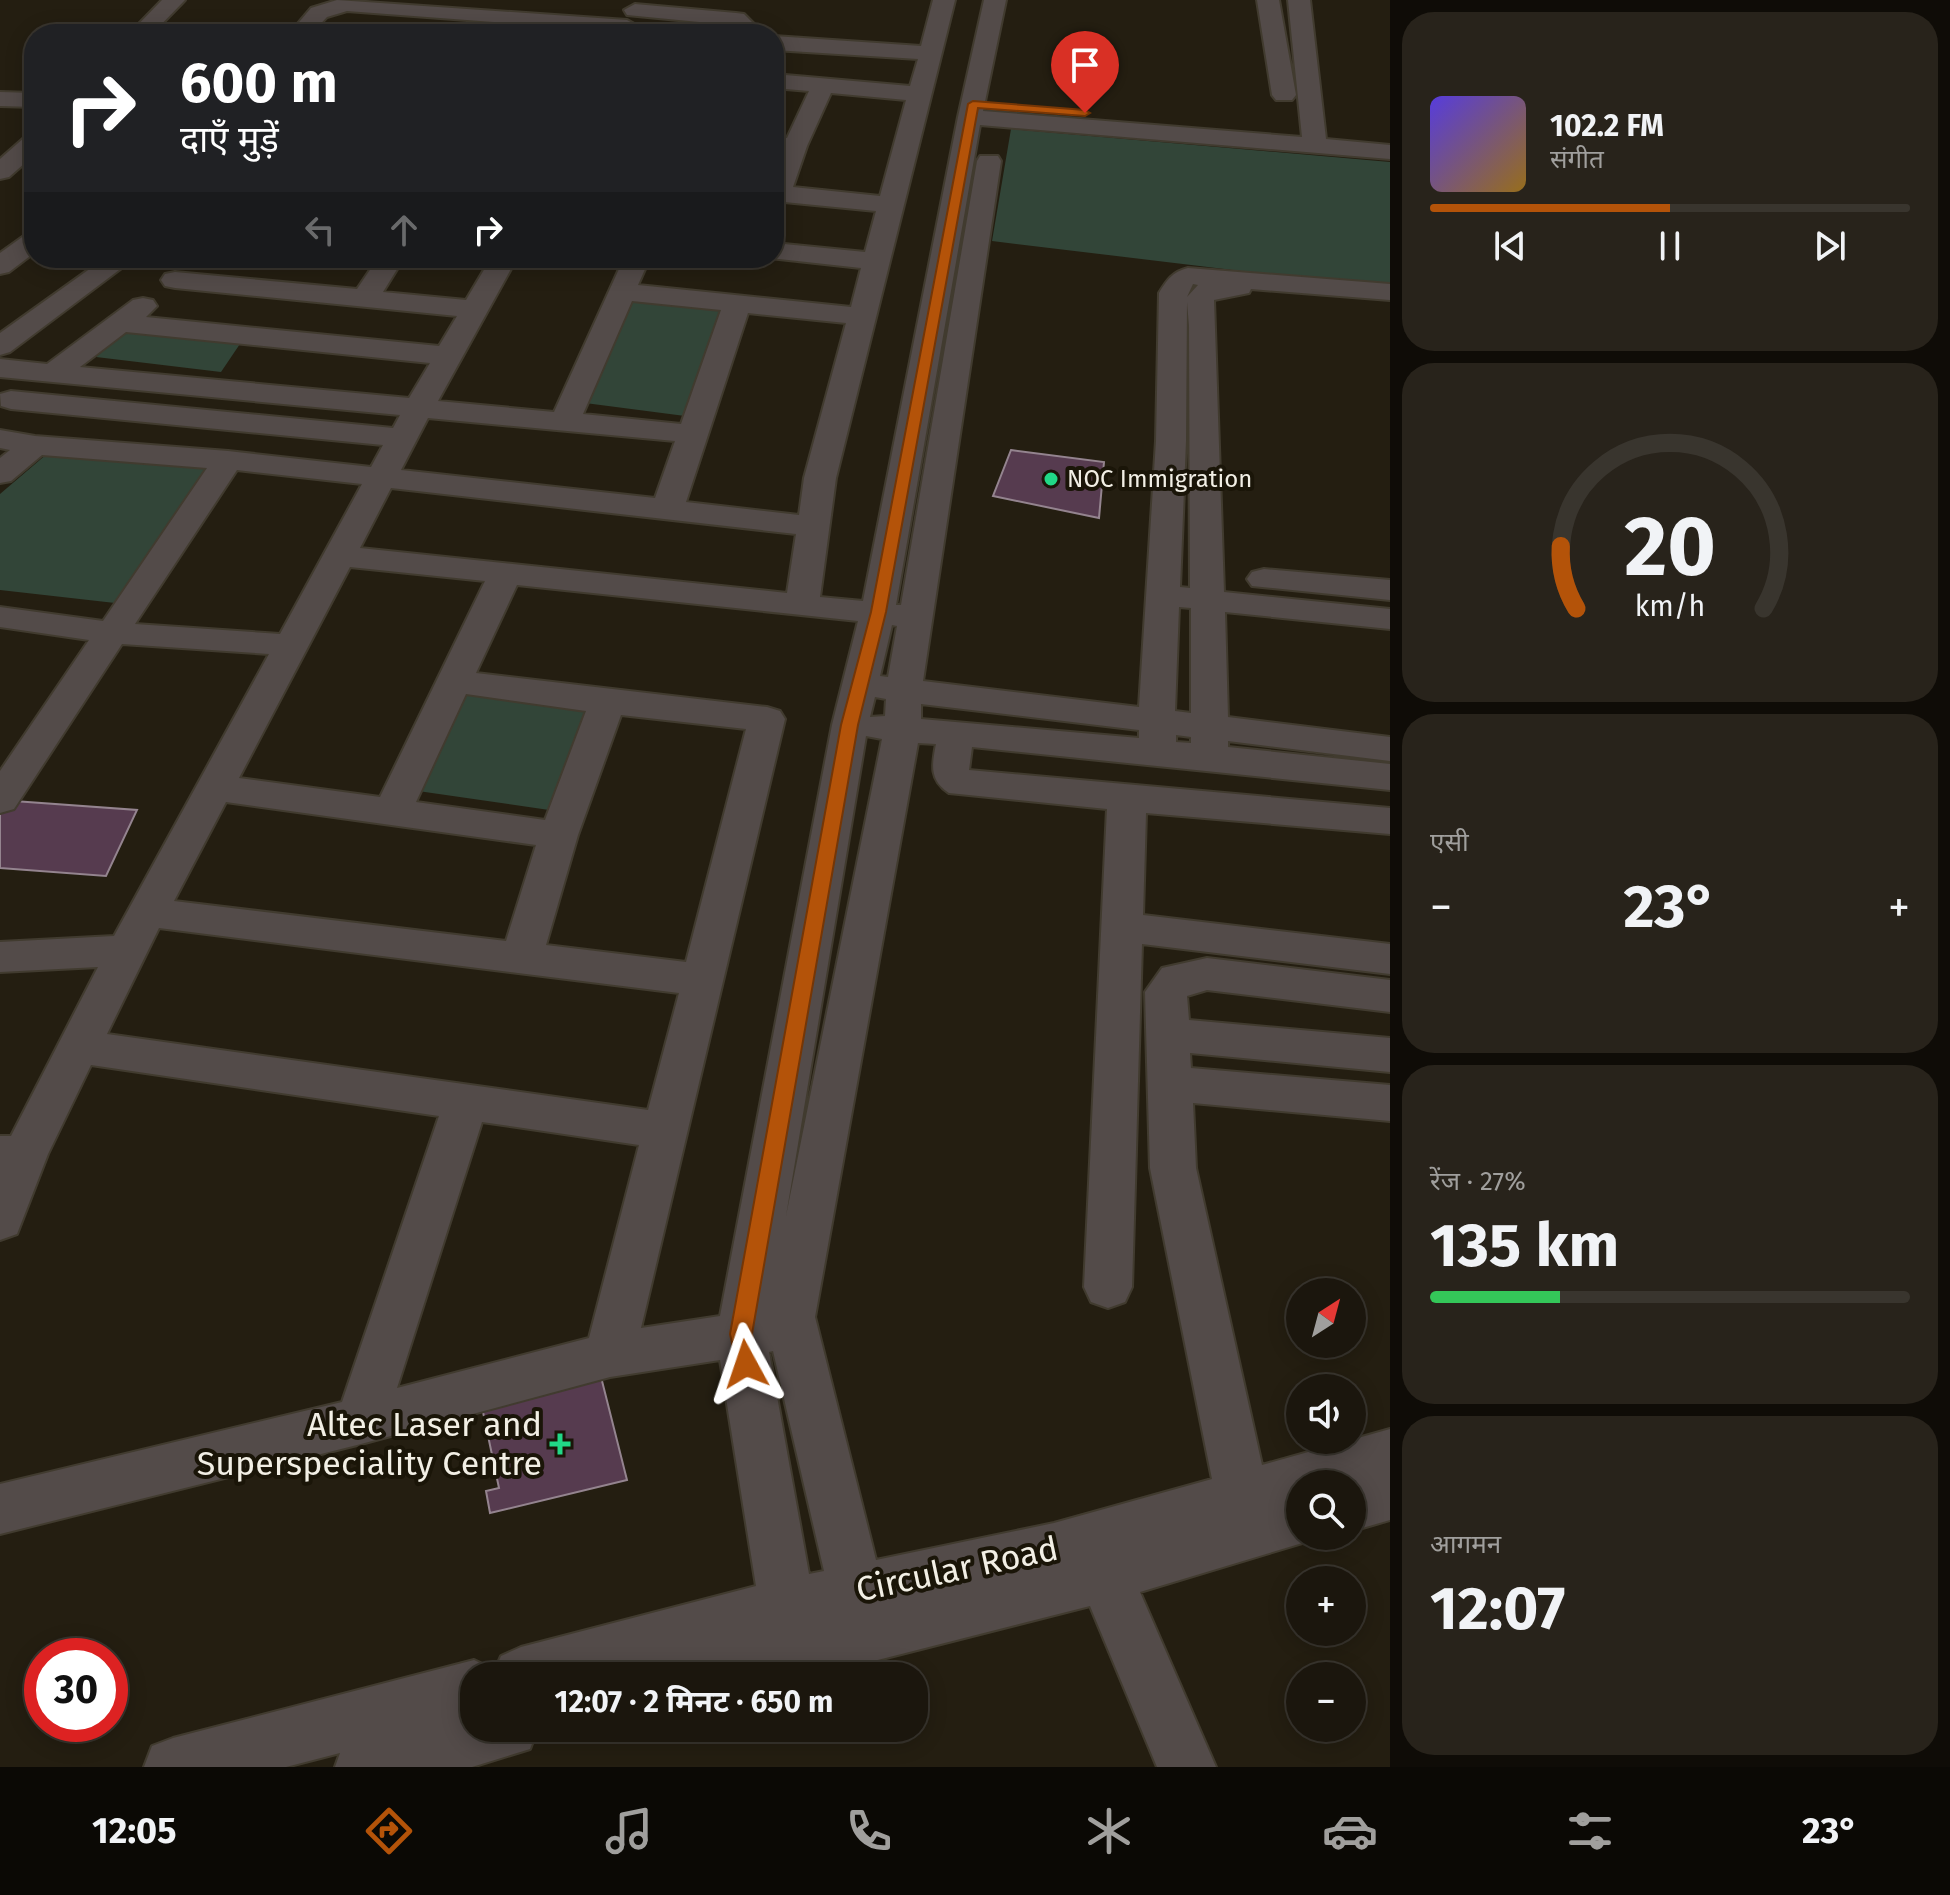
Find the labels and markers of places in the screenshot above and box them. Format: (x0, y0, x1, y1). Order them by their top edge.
pin (1051, 31, 1119, 113)
place label: NOC Immigration (1067, 465, 1252, 493)
marker: NOC Immigration (1042, 470, 1060, 488)
place label: Altec Laser and Superspeciality Centre (197, 1404, 542, 1484)
marker: Altec Laser and Superspeciality Centre (549, 1433, 571, 1455)

